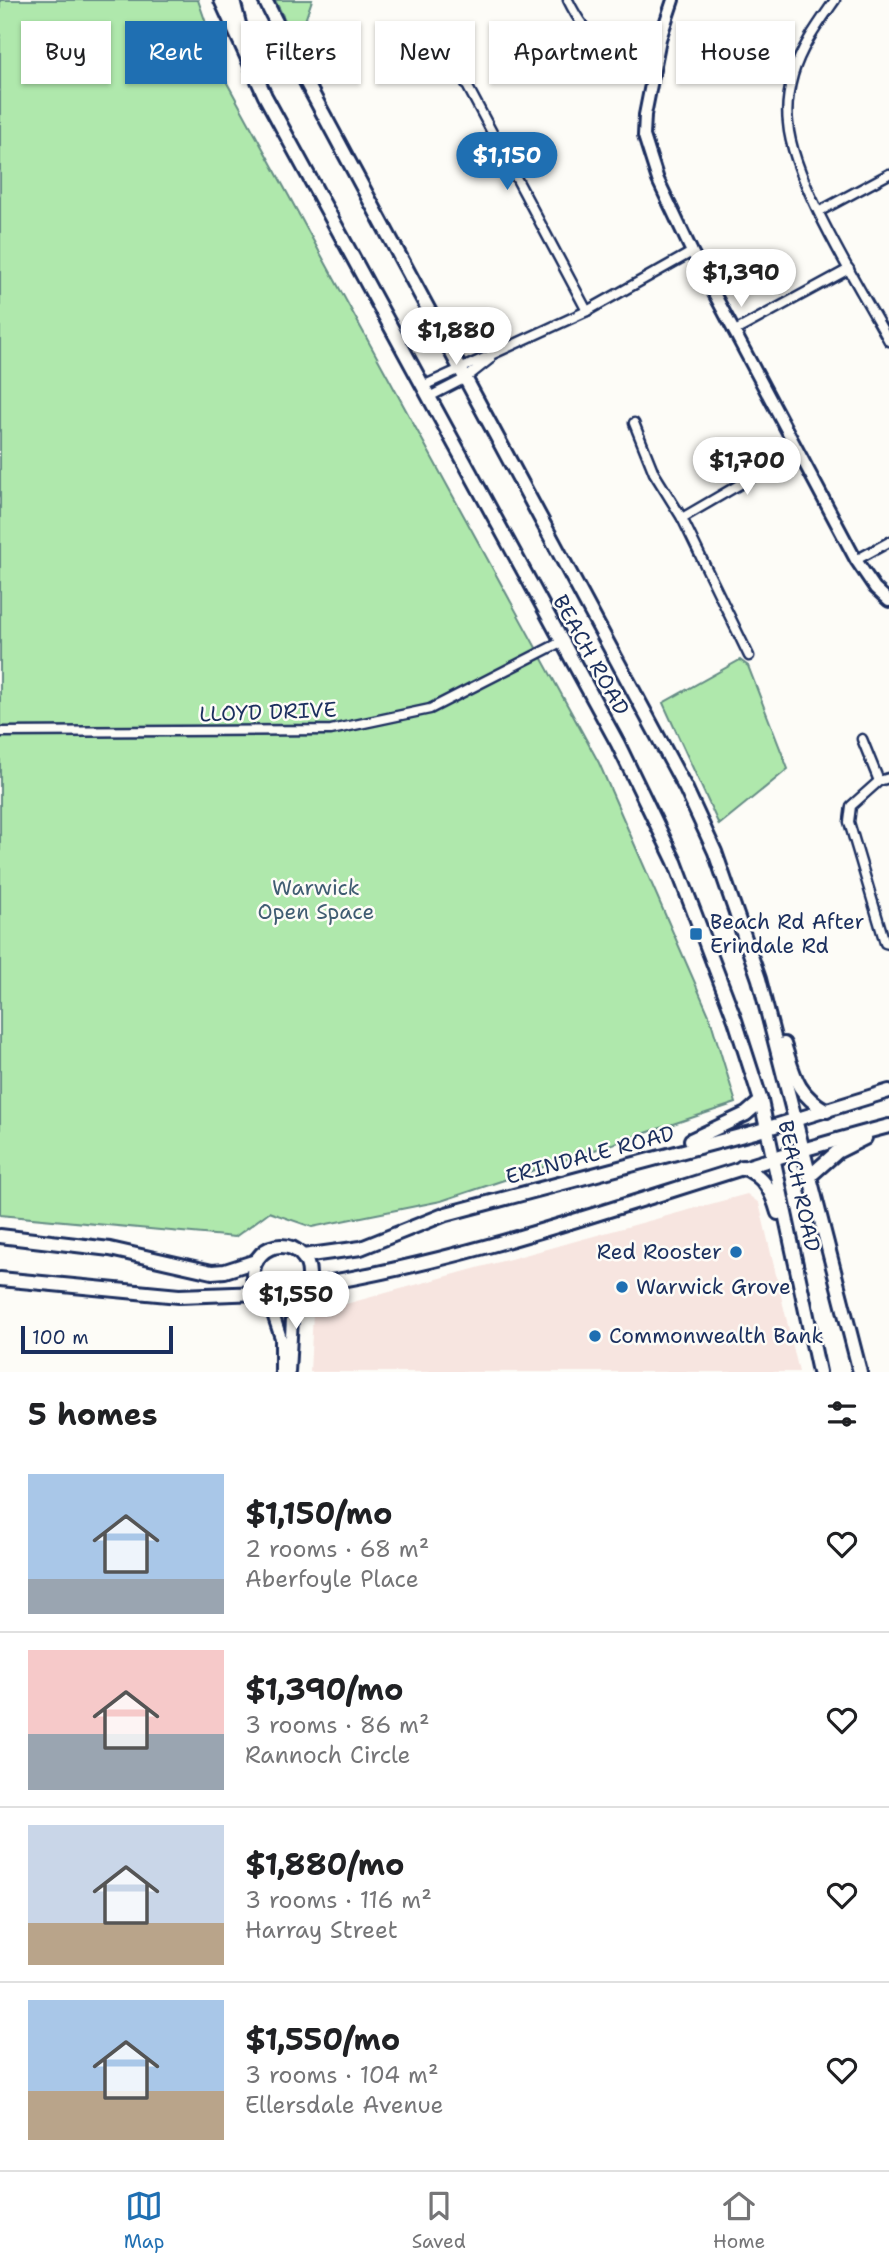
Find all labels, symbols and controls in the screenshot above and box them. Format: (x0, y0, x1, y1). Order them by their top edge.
chip: Buy (21, 21, 111, 84)
chip: Rent (125, 21, 227, 84)
chip: Filters (241, 21, 361, 84)
chip: New (375, 21, 475, 84)
chip: Apartment (489, 21, 662, 84)
chip: House (676, 21, 795, 84)
pin: $1,150 (450, 132, 564, 192)
text: $1,150 (472, 140, 542, 170)
pin: $1,390 (684, 250, 798, 309)
text: $1,390 (702, 257, 780, 287)
pin: $1,880 (399, 308, 513, 367)
text: $1,880 (417, 315, 495, 345)
pin: $1,700 (690, 438, 804, 497)
text: $1,700 (709, 445, 785, 475)
street label: BEACH ROAD (546, 590, 636, 720)
street label: LLOYD DRIVE (199, 696, 337, 728)
park label: Warwick Open Space (258, 874, 374, 926)
place label: Beach Rd After Erindale Rd (710, 908, 864, 960)
marker: Beach Rd After Erindale Rd (688, 926, 704, 942)
street label: BEACH ROAD (771, 1118, 827, 1254)
street label: ERINDALE ROAD (503, 1119, 677, 1191)
place label: Red Rooster (597, 1238, 722, 1266)
marker: Red Rooster (728, 1244, 744, 1260)
pin: $1,550 (239, 1272, 353, 1331)
place label: Warwick Grove (636, 1273, 791, 1301)
text: $1,550 (258, 1279, 334, 1309)
marker: Warwick Grove (614, 1279, 630, 1295)
place label: Commonwealth Bank (609, 1322, 823, 1350)
scale bar (21, 1323, 173, 1355)
text: 100 m (32, 1325, 89, 1350)
marker: Commonwealth Bank (587, 1328, 603, 1344)
text: 5 homes (28, 1394, 158, 1435)
icon: filters (823, 1395, 861, 1433)
text: $1,150/mo (245, 1493, 392, 1534)
icon: home (84, 1502, 168, 1586)
icon: heart (823, 1525, 861, 1563)
text: 2 rooms · 68 m² (245, 1534, 429, 1564)
text: Aberfoyle Place (245, 1564, 419, 1594)
text: $1,390/mo (245, 1669, 404, 1710)
icon: home (84, 1678, 168, 1762)
icon: heart (823, 1701, 861, 1739)
text: 3 rooms · 86 m² (245, 1710, 430, 1740)
text: Rannoch Circle (245, 1740, 411, 1770)
text: $1,880/mo (245, 1844, 405, 1885)
icon: home (84, 1853, 168, 1937)
icon: heart (823, 1876, 861, 1914)
text: 3 rooms · 116 m² (245, 1885, 432, 1915)
text: Harray Street (245, 1915, 398, 1945)
text: $1,550/mo (245, 2019, 400, 2060)
icon: home (84, 2028, 168, 2112)
icon: heart (823, 2051, 861, 2089)
text: 3 rooms · 104 m² (245, 2060, 438, 2090)
text: Ellersdale Avenue (245, 2090, 444, 2120)
tab: Map (124, 2187, 164, 2254)
tab: Saved (412, 2187, 466, 2254)
tab: Home (713, 2187, 765, 2254)

